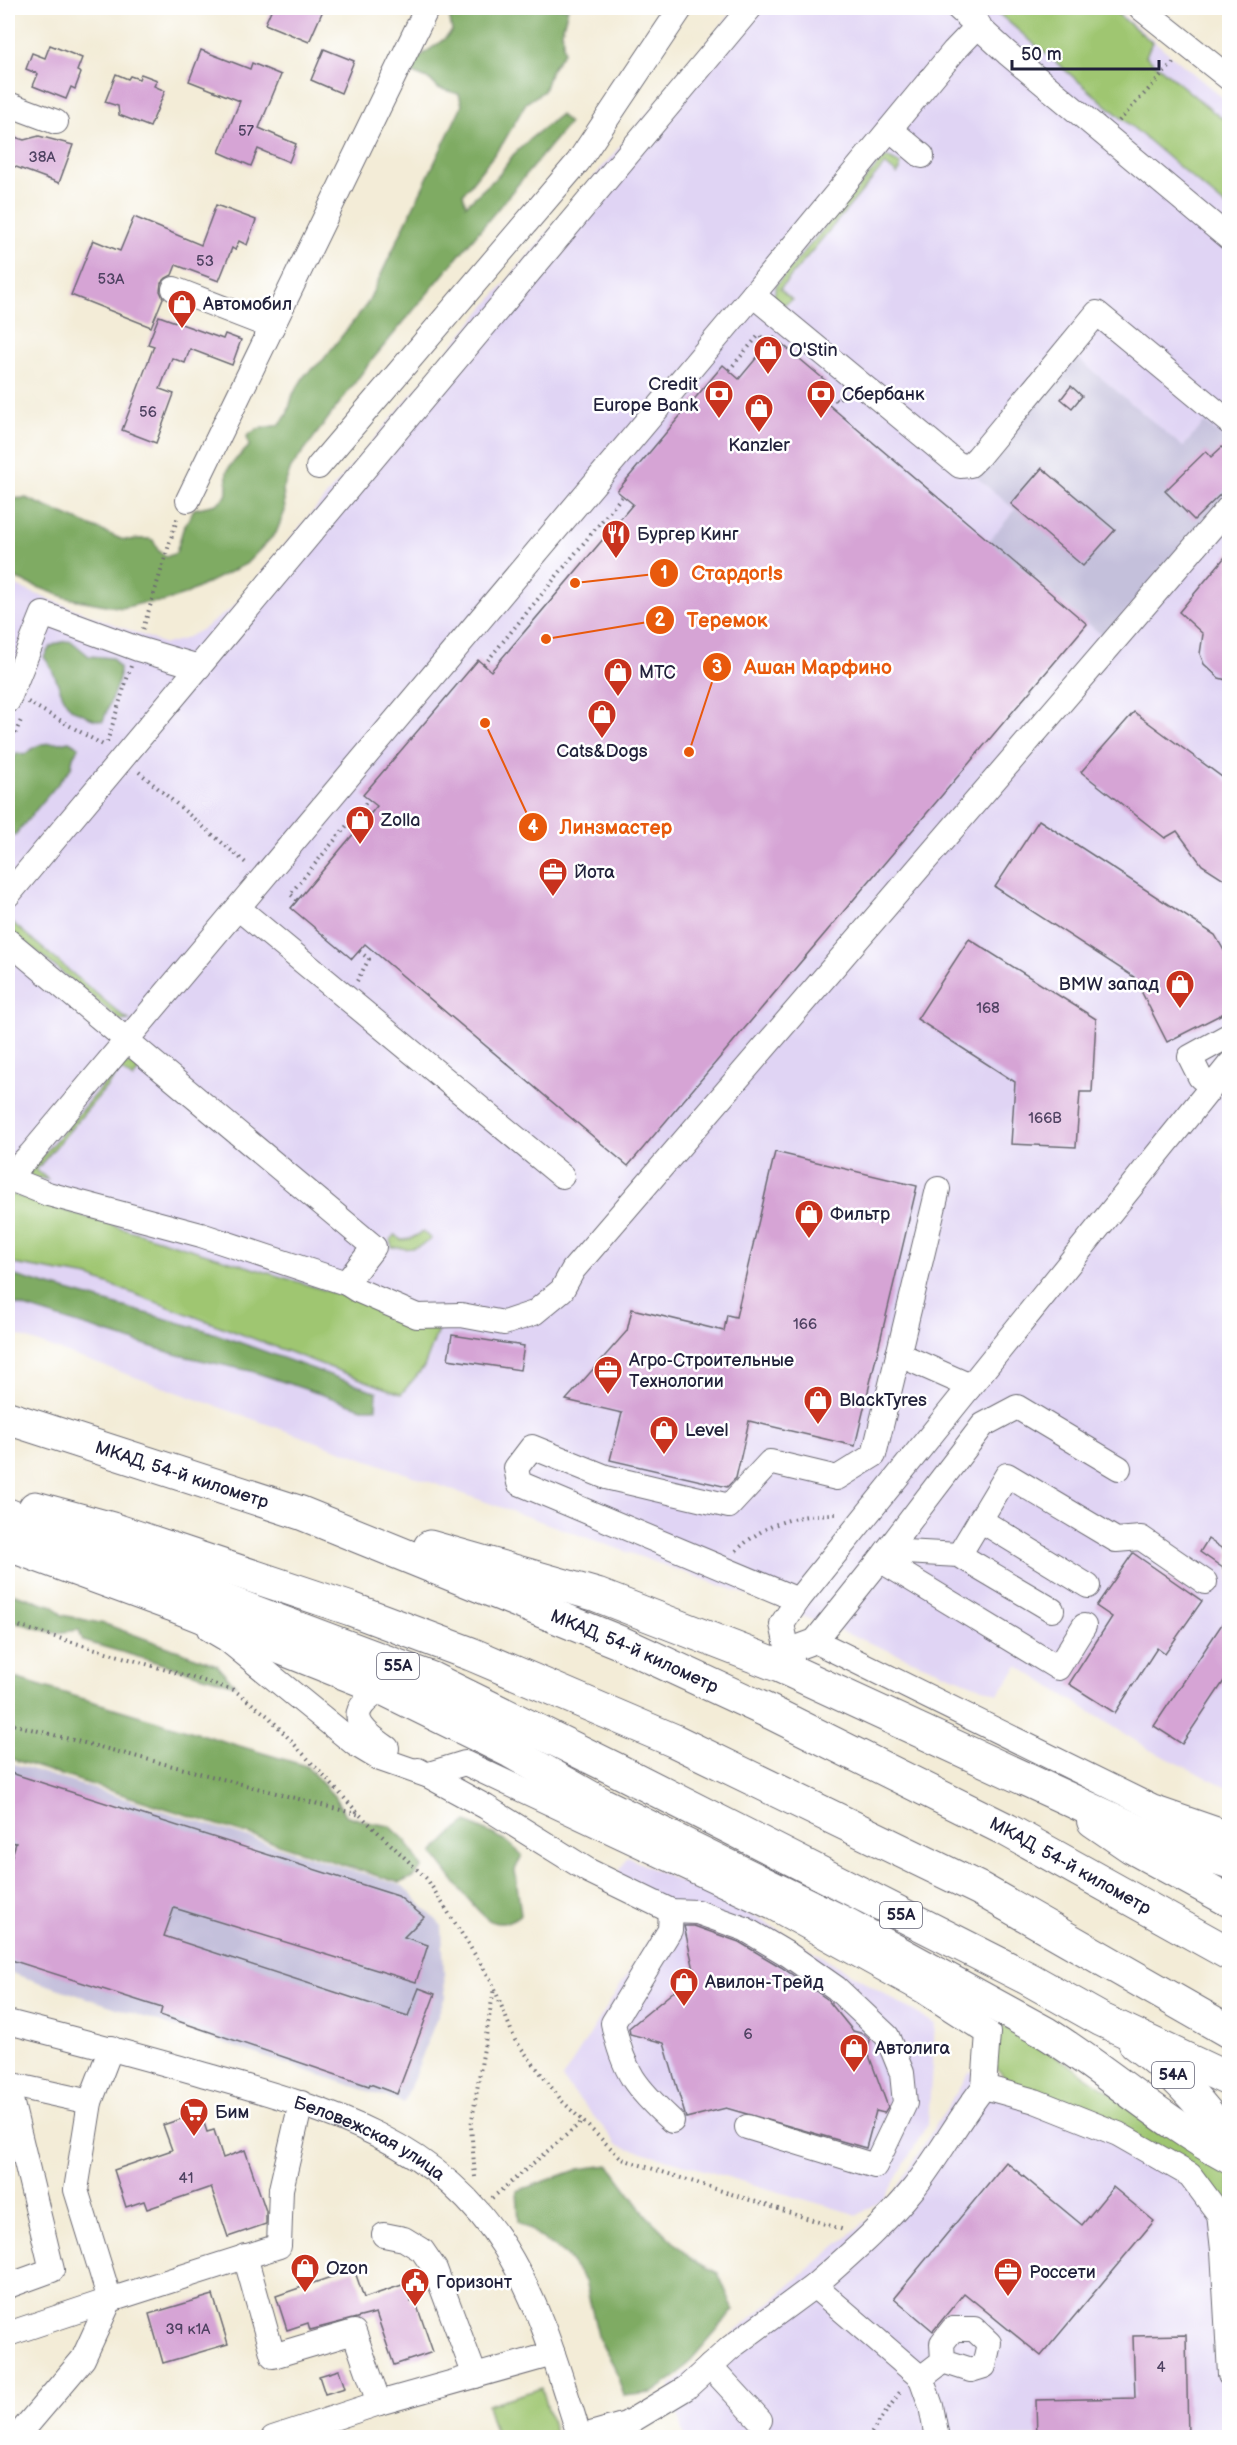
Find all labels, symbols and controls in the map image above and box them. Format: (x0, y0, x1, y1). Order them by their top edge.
scale bar (1012, 33, 1159, 71)
text: 50 m (1021, 44, 1062, 65)
house number: 57 (238, 122, 255, 141)
house number: 38А (28, 148, 56, 167)
house number: 53 (196, 252, 214, 271)
house number: 53А (98, 270, 125, 289)
shop icon: Автомобил (166, 288, 198, 330)
place label: Автомобил (202, 294, 292, 315)
shop icon: O'Stin (752, 334, 784, 376)
place label: O'Stin (789, 340, 838, 361)
place label: Credit Europe Bank (593, 374, 698, 416)
bank icon: Credit Europe Bank (703, 378, 735, 420)
bank icon: Сбербанк (805, 378, 837, 420)
place label: Сбербанк (842, 384, 925, 405)
shop icon: Kanzler (743, 392, 775, 434)
house number: 56 (139, 403, 157, 422)
place label: Kanzler (728, 435, 790, 456)
restaurant icon: Бургер Кинг (600, 518, 632, 560)
place label: Бургер Кинг (637, 524, 739, 545)
callout: Стардог!s (649, 554, 794, 592)
text: Стардог!s (691, 562, 783, 586)
text: 1 (660, 563, 668, 584)
callout: Теремок (645, 601, 780, 639)
text: Теремок (686, 609, 768, 633)
text: 2 (655, 610, 666, 631)
callout: Ашан Марфино (702, 648, 904, 686)
shop icon: МТС (602, 656, 634, 698)
text: Ашан Марфино (743, 656, 892, 680)
text: 3 (712, 657, 722, 678)
place label: МТС (639, 662, 676, 683)
shop icon: Cats&Dogs (586, 698, 618, 740)
place label: Cats&Dogs (556, 741, 648, 762)
shop icon: Zolla (344, 804, 376, 846)
callout: Линзмастер (518, 808, 684, 846)
place label: Zolla (380, 810, 420, 831)
text: Линзмастер (559, 816, 673, 840)
text: 4 (528, 817, 539, 838)
office icon: Йота (537, 856, 569, 898)
place label: Йота (574, 862, 615, 883)
shop icon: BMW запад (1164, 968, 1196, 1010)
place label: BMW запад (1058, 974, 1159, 995)
house number: 168 (976, 999, 1000, 1018)
house number: 166В (1028, 1109, 1062, 1128)
shop icon: Фильтр (793, 1198, 825, 1240)
place label: Фильтр (830, 1204, 890, 1225)
house number: 166 (793, 1315, 817, 1334)
place label: Агро-Строительные Технологии (628, 1350, 794, 1392)
office icon: Агро-Строительные Технологии (592, 1354, 624, 1396)
shop icon: BlackTyres (802, 1384, 834, 1426)
place label: BlackTyres (839, 1390, 927, 1411)
shop icon: Level (648, 1414, 680, 1456)
place label: Level (685, 1420, 729, 1441)
street label: МКАД, 54-й километр (93, 1436, 272, 1512)
street label: МКАД, 54-й километр (548, 1605, 722, 1697)
road number: 55А (377, 1653, 419, 1679)
street label: МКАД, 54-й километр (986, 1813, 1155, 1919)
road number: 55А (880, 1902, 922, 1928)
shop icon: Авилон-Трейд (668, 1966, 700, 2008)
place label: Авилон-Трейд (704, 1972, 824, 1993)
house number: 6 (743, 2025, 753, 2044)
shop icon: Автолига (838, 2032, 870, 2074)
place label: Автолига (874, 2038, 950, 2059)
road number: 54А (1152, 2062, 1194, 2088)
street label: Беловежская улица (291, 2092, 450, 2185)
supermarket icon: Бим (178, 2096, 210, 2138)
place label: Бим (215, 2102, 249, 2123)
house number: 41 (179, 2169, 193, 2188)
shop icon: Ozon (289, 2252, 321, 2294)
office icon: Россети (992, 2256, 1024, 2298)
place label: Ozon (326, 2258, 368, 2279)
place label: Россети (1029, 2262, 1096, 2283)
public building icon: Горизонт (399, 2266, 431, 2308)
place label: Горизонт (436, 2272, 513, 2293)
house number: 39 к1А (166, 2320, 211, 2339)
house number: 4 (1156, 2358, 1166, 2377)

